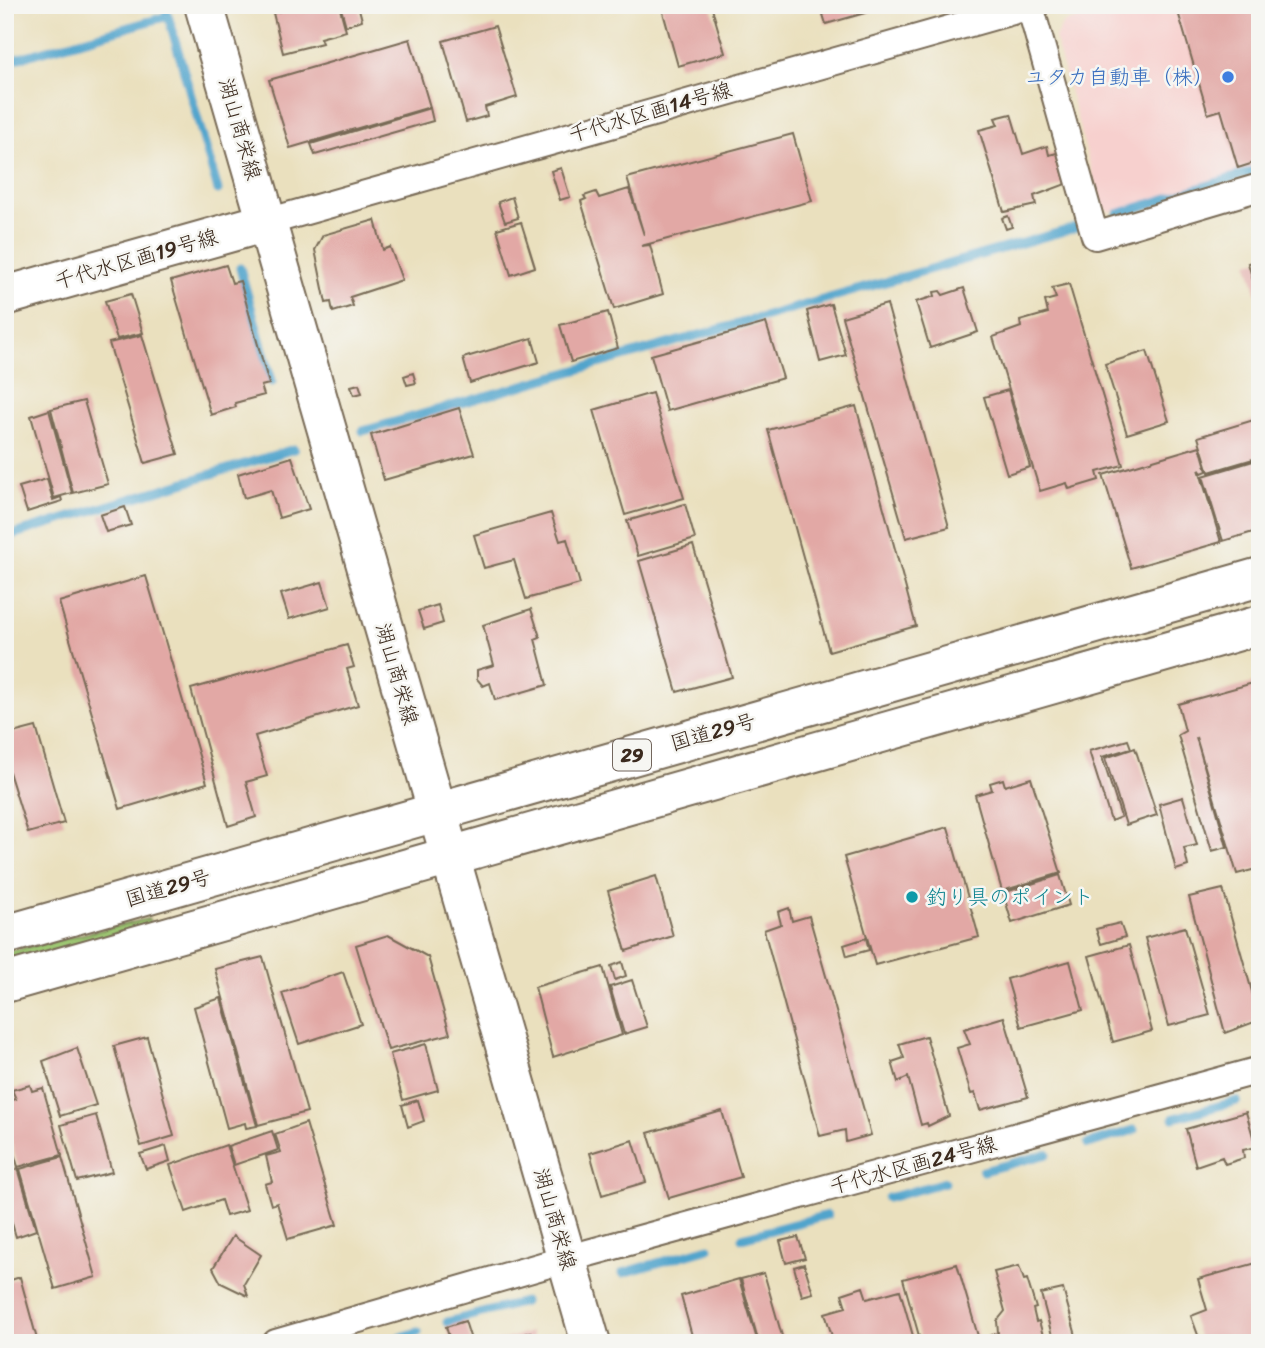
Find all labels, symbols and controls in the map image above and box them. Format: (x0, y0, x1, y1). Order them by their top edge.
place label: ユタカ自動車（株） (1025, 58, 1214, 96)
marker: ユタカ自動車（株） (1220, 69, 1236, 85)
street label: 千代水区画14号線 (563, 70, 737, 154)
street label: 湖山商栄線 (207, 73, 273, 185)
street label: 千代水区画19号線 (50, 217, 222, 301)
street label: 湖山商栄線 (364, 618, 430, 730)
street label: 国道29号 (665, 702, 761, 762)
road number: 29 (613, 740, 651, 770)
street label: 国道29号 (120, 858, 216, 918)
place label: 釣り具のポイント (926, 878, 1094, 916)
marker: 釣り具のポイント (904, 889, 920, 905)
street label: 千代水区画24号線 (825, 1124, 1001, 1206)
street label: 湖山商栄線 (522, 1163, 588, 1275)

